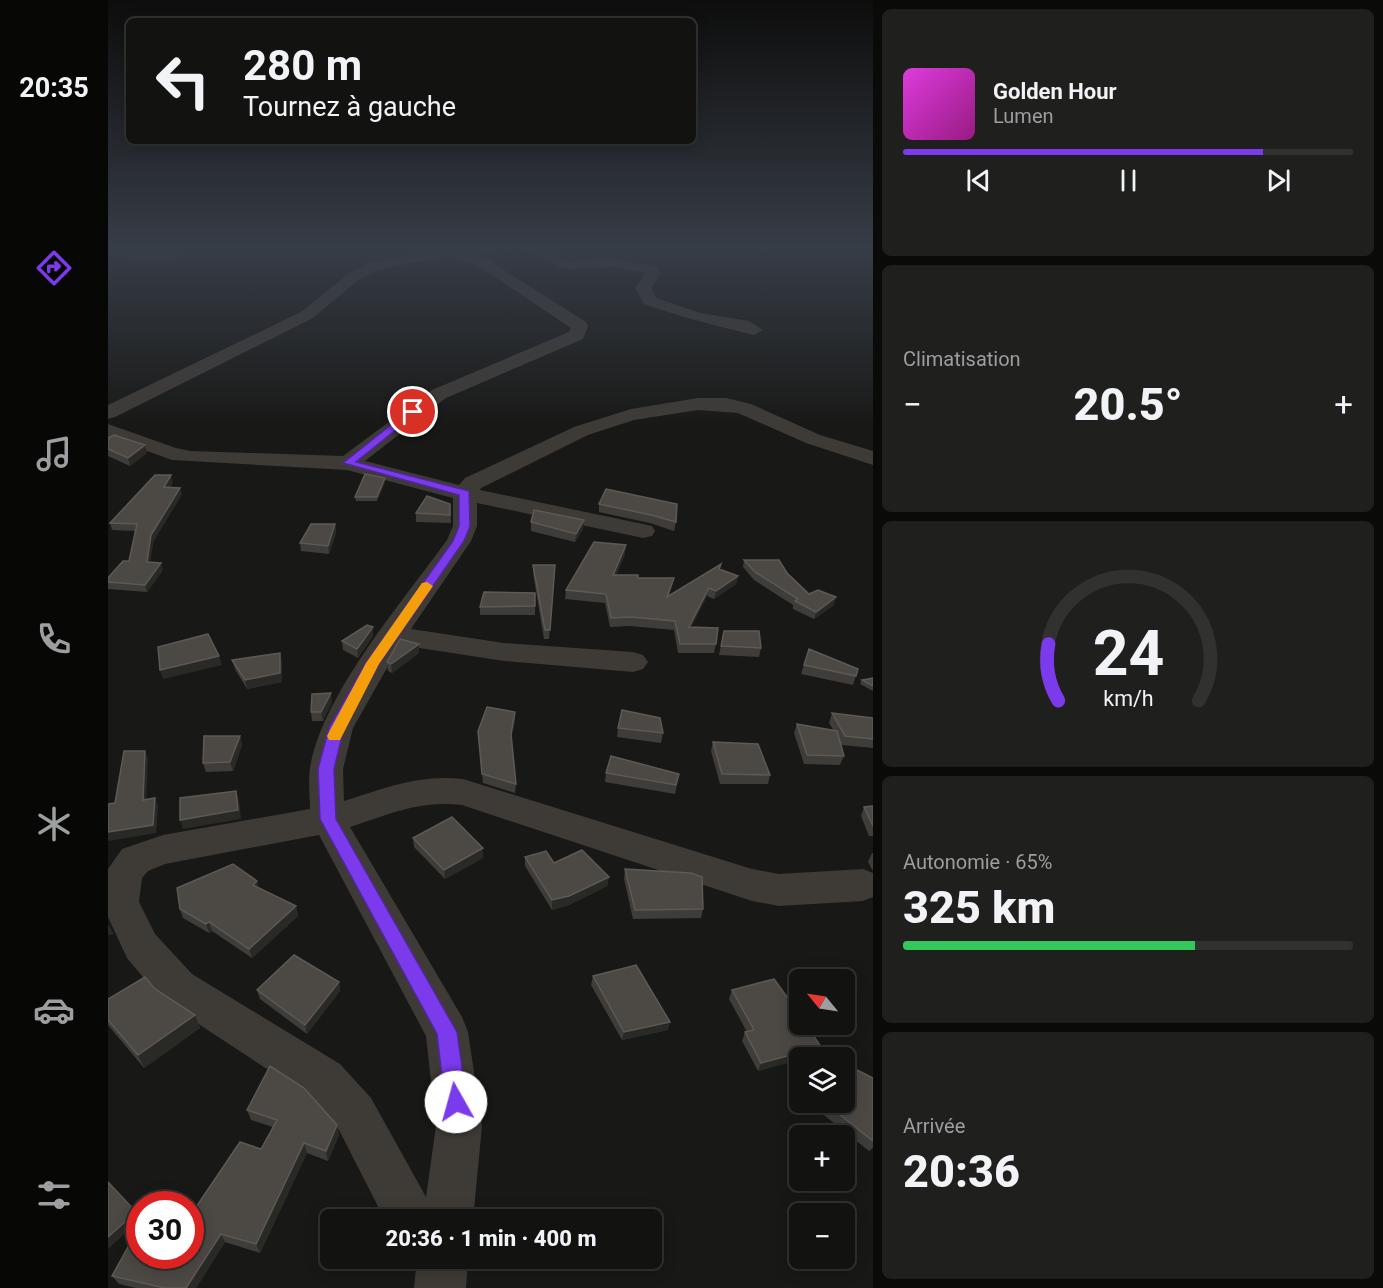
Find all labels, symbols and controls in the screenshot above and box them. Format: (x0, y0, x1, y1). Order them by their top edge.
text: 280 m (243, 41, 362, 90)
icon: left (144, 42, 222, 120)
text: 20:35 (19, 72, 89, 104)
text: Golden Hour (993, 79, 1117, 104)
text: Tournez à gauche (243, 91, 456, 123)
text: Lumen (993, 104, 1054, 128)
icon: previous (962, 164, 995, 197)
icon: pause (1112, 164, 1145, 197)
icon: next (1262, 164, 1295, 197)
icon: directions (33, 247, 75, 289)
text: Climatisation (903, 347, 1021, 371)
text: 20.5° (1074, 378, 1183, 431)
text: − (903, 385, 922, 424)
text: + (1334, 385, 1353, 424)
pin (387, 386, 438, 437)
icon: arrive (396, 395, 429, 428)
icon: music (33, 433, 75, 475)
text: 24 (1092, 617, 1164, 690)
icon: phone (33, 618, 75, 660)
text: km/h (1103, 686, 1153, 711)
icon: climate (33, 803, 75, 845)
text: Autonomie · 65% (903, 850, 1052, 874)
text: 325 km (903, 881, 1055, 934)
north arrow (789, 969, 855, 1035)
map controls (789, 969, 855, 1269)
icon: car (33, 989, 75, 1031)
button: layers (789, 1047, 855, 1113)
position arrow (424, 1070, 488, 1134)
text: Arrivée (903, 1114, 965, 1138)
button: + (789, 1125, 855, 1191)
text: 20:36 (903, 1145, 1020, 1198)
icon: filters (33, 1174, 75, 1216)
speed limit sign: 30 (126, 1191, 204, 1269)
button: − (789, 1203, 855, 1269)
text: 20:36 · 1 min · 400 m (386, 1226, 596, 1251)

